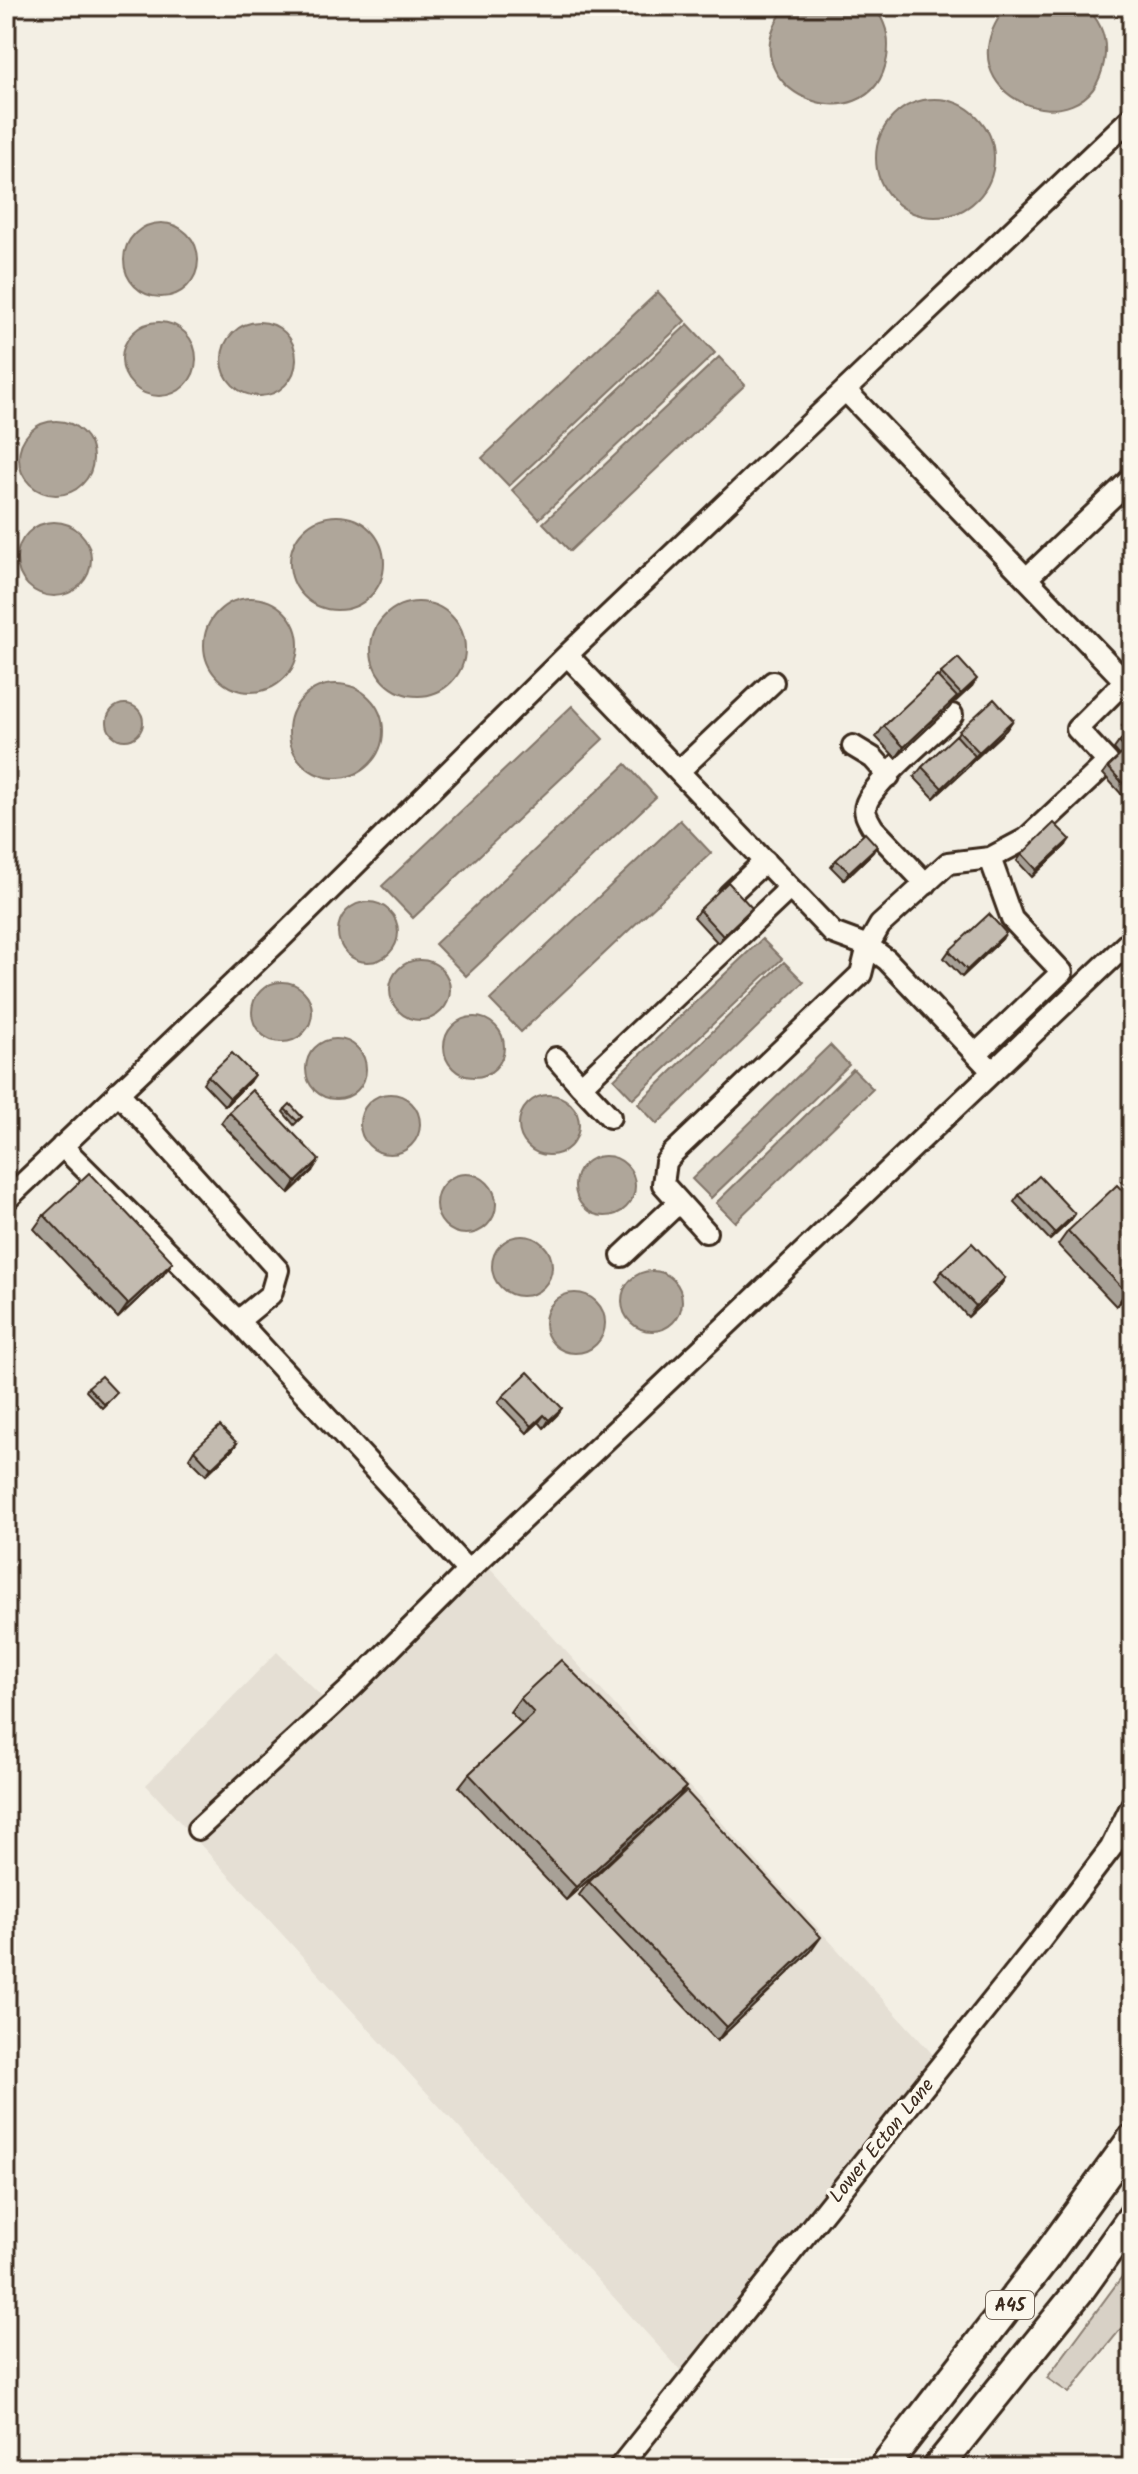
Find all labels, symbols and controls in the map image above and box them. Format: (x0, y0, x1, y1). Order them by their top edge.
street label: Lower Ecton Lane (822, 2072, 943, 2211)
road number: A45 (986, 2291, 1034, 2319)

